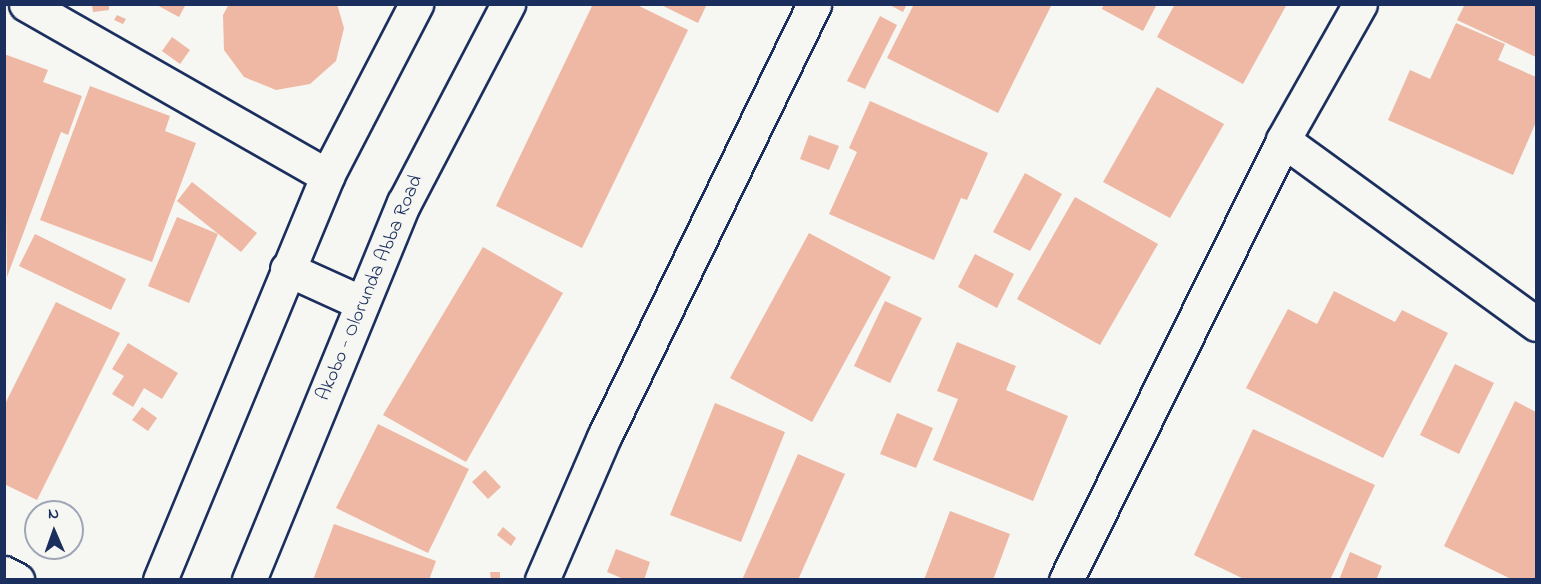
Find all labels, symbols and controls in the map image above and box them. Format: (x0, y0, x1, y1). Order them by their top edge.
street label: Akobo - Olorunda Abba Road (312, 172, 428, 404)
north arrow (24, 500, 84, 560)
text: N (48, 502, 59, 526)

